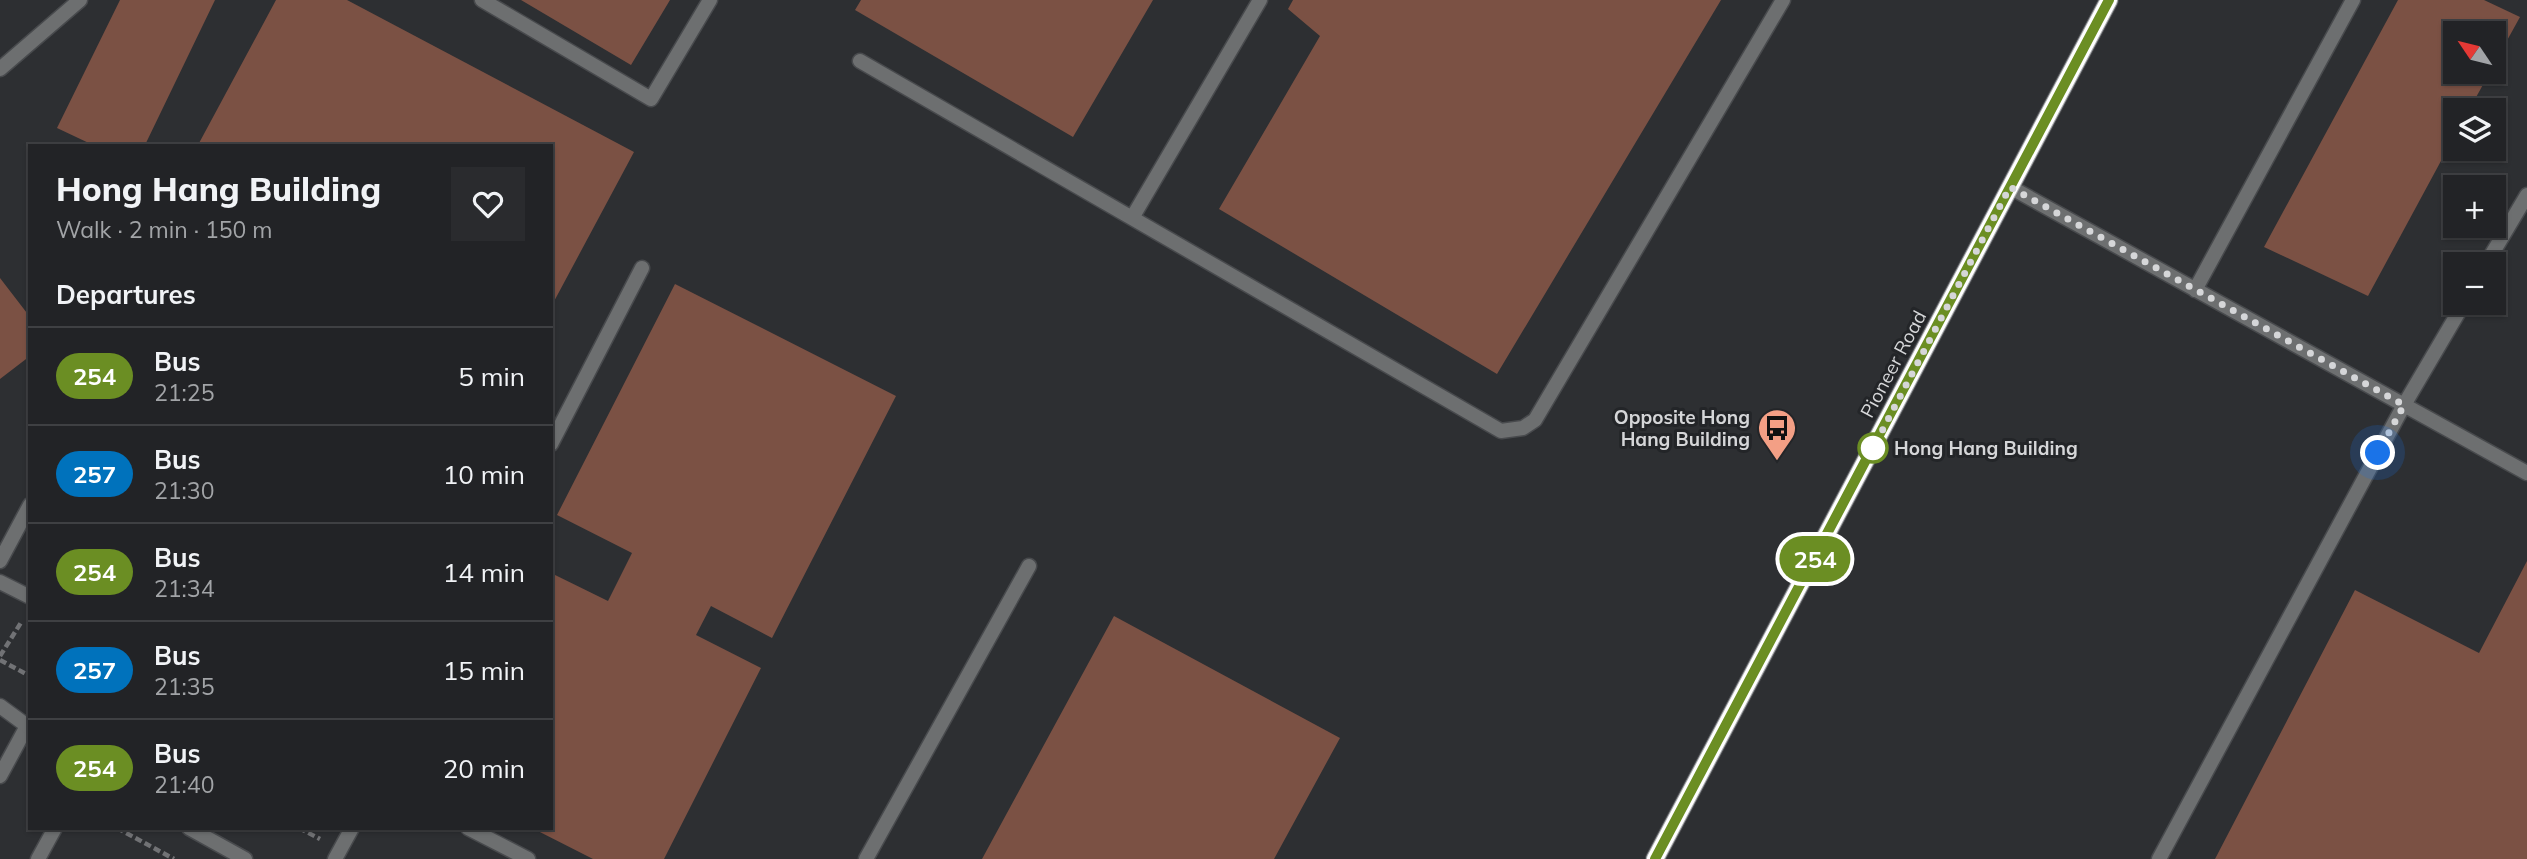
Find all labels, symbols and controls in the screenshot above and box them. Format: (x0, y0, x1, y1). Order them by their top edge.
north arrow (2443, 21, 2506, 84)
map controls (2443, 21, 2506, 315)
button: layers (2443, 98, 2506, 161)
button: heart (451, 167, 525, 241)
text: Hong Hang Building (56, 168, 381, 209)
button: + (2443, 175, 2506, 238)
text: Walk · 2 min · 150 m (56, 215, 273, 244)
button: − (2443, 252, 2506, 315)
text: Departures (56, 278, 196, 311)
street label: Pioneer Road (1855, 306, 1931, 422)
text: Bus (154, 345, 200, 378)
text: 5 min (458, 360, 525, 393)
text: 254 (73, 361, 116, 391)
text: 21:25 (154, 378, 214, 407)
place label: Opposite Hong Hang Building (1614, 405, 1750, 451)
bus stop icon: Opposite Hong Hang Building (1756, 407, 1798, 462)
marker: Hong Hang Building (1858, 433, 1888, 463)
your location (2360, 435, 2395, 470)
place label: Hong Hang Building (1894, 436, 2078, 460)
text: Bus (154, 443, 200, 476)
text: 10 min (443, 458, 525, 491)
text: 257 (73, 459, 116, 489)
text: 21:30 (154, 476, 214, 505)
line badge: 254 (1775, 536, 1855, 582)
text: Bus (154, 541, 200, 574)
text: 254 (1793, 544, 1837, 574)
text: 14 min (443, 556, 525, 589)
text: 254 (73, 557, 116, 587)
text: 21:34 (154, 574, 214, 603)
text: Bus (154, 639, 200, 672)
text: 15 min (443, 654, 525, 687)
text: 257 (73, 655, 116, 685)
text: 21:35 (154, 672, 214, 701)
text: Bus (154, 737, 200, 770)
text: 20 min (443, 752, 525, 785)
text: 254 (73, 753, 116, 783)
text: 21:40 (154, 770, 214, 799)

